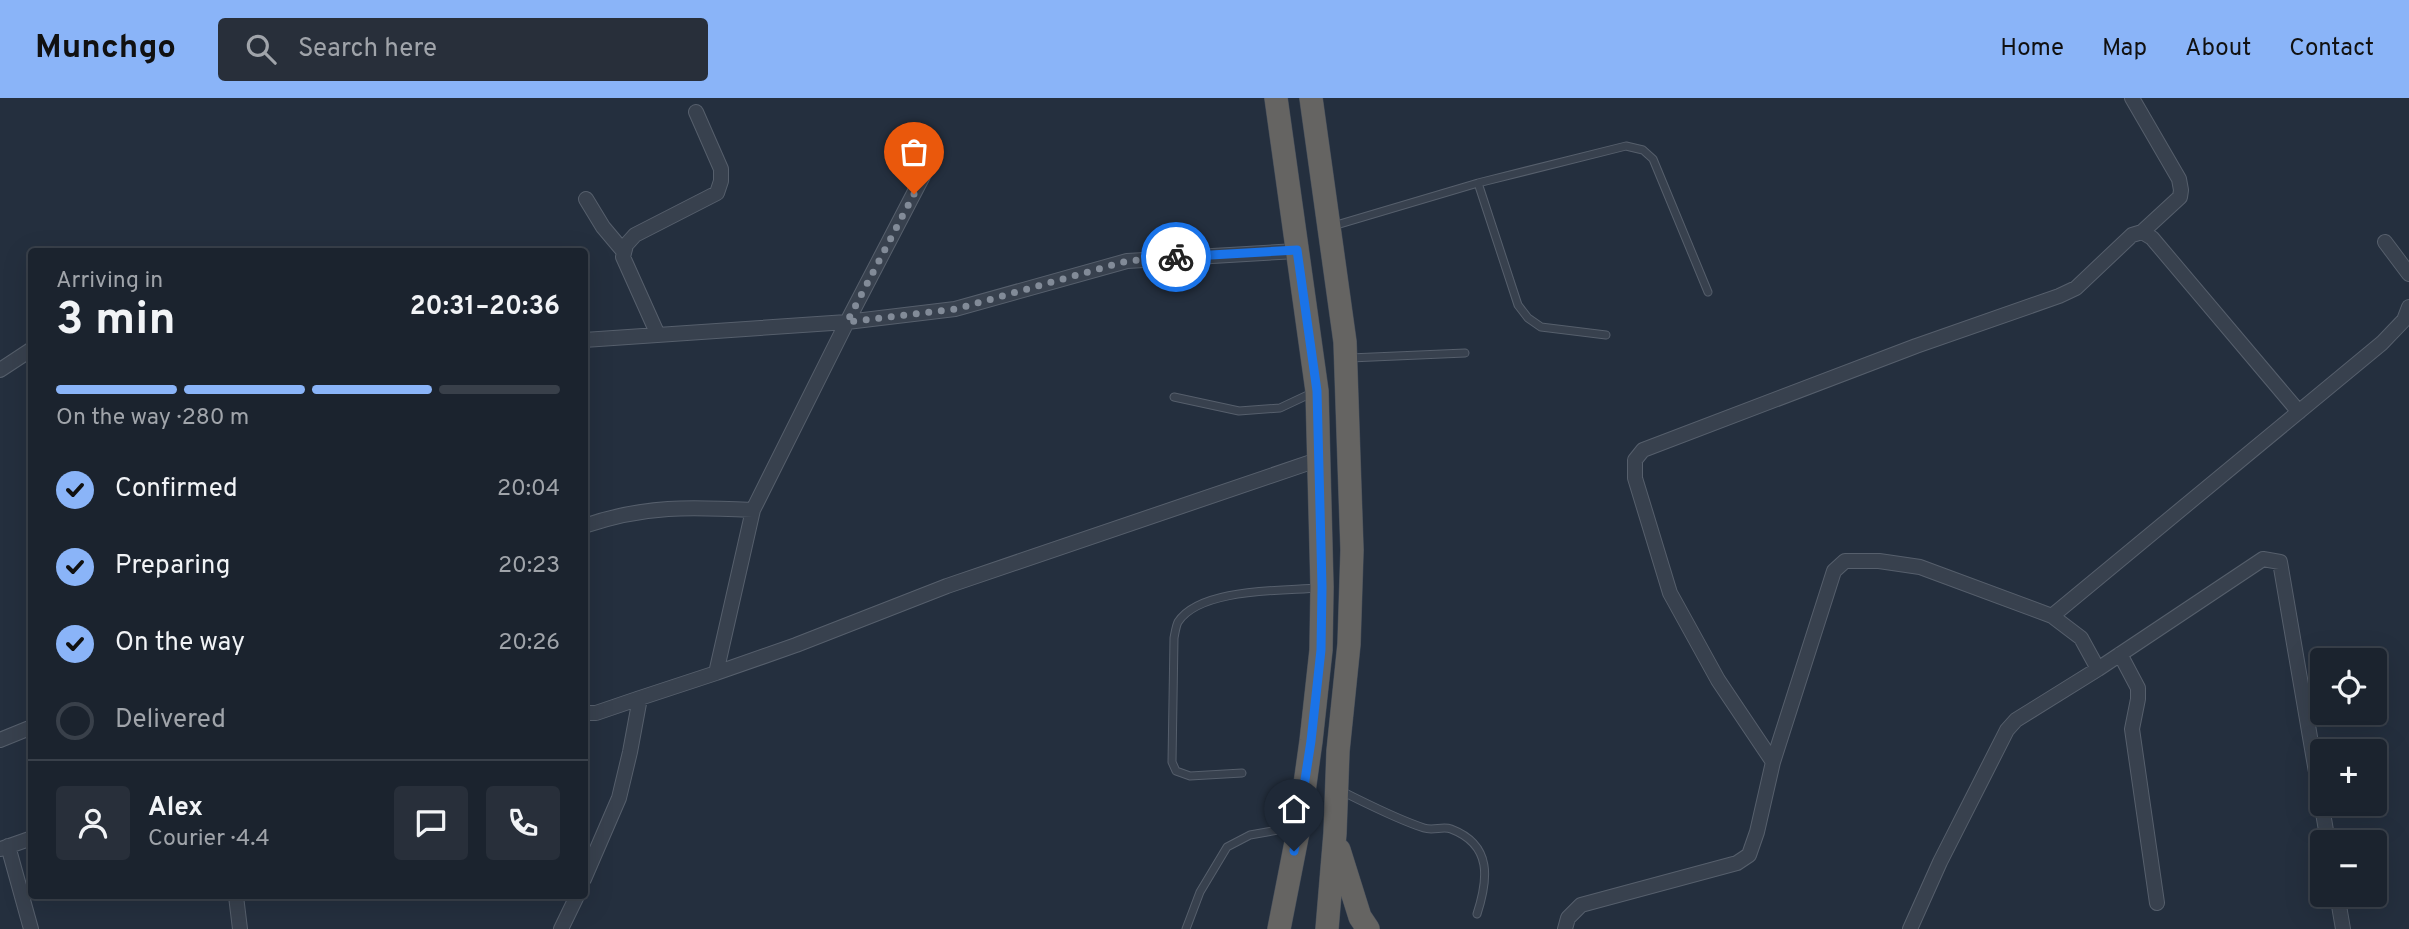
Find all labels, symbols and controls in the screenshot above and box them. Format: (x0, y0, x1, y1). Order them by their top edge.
search box (218, 18, 708, 81)
text: Munchgo (35, 28, 176, 70)
icon: search (242, 30, 280, 68)
text: Search here (298, 33, 437, 66)
text: Home (2000, 34, 2064, 64)
text: Map (2102, 34, 2147, 64)
text: About (2185, 34, 2251, 64)
text: Contact (2289, 34, 2374, 64)
pin (884, 122, 944, 194)
icon: bag (895, 133, 933, 171)
courier (1141, 222, 1211, 292)
icon: bike (1157, 238, 1195, 276)
text: Arriving in (56, 267, 163, 296)
text: 20:31–20:36 (410, 291, 560, 324)
text: 3 min (56, 292, 176, 351)
text: On the way · 280 m (56, 404, 249, 433)
icon: check (56, 471, 94, 509)
text: Confirmed (115, 473, 238, 506)
text: 20:04 (497, 475, 560, 504)
icon: check (56, 548, 94, 586)
text: Preparing (115, 550, 230, 583)
text: 20:23 (498, 552, 560, 581)
icon: check (56, 625, 94, 663)
text: On the way (115, 627, 245, 660)
text: 20:26 (498, 629, 560, 658)
map controls (2310, 648, 2387, 907)
button: locate (2310, 648, 2387, 725)
text: Delivered (115, 704, 226, 737)
button: + (2310, 739, 2387, 816)
pin (1264, 779, 1324, 851)
button: person (56, 786, 130, 860)
button: chat (394, 786, 468, 860)
button: phone (486, 786, 560, 860)
icon: home (1275, 790, 1313, 828)
text: Alex (148, 792, 203, 825)
text: Courier · 4.4 (148, 825, 270, 854)
button: − (2310, 830, 2387, 907)

